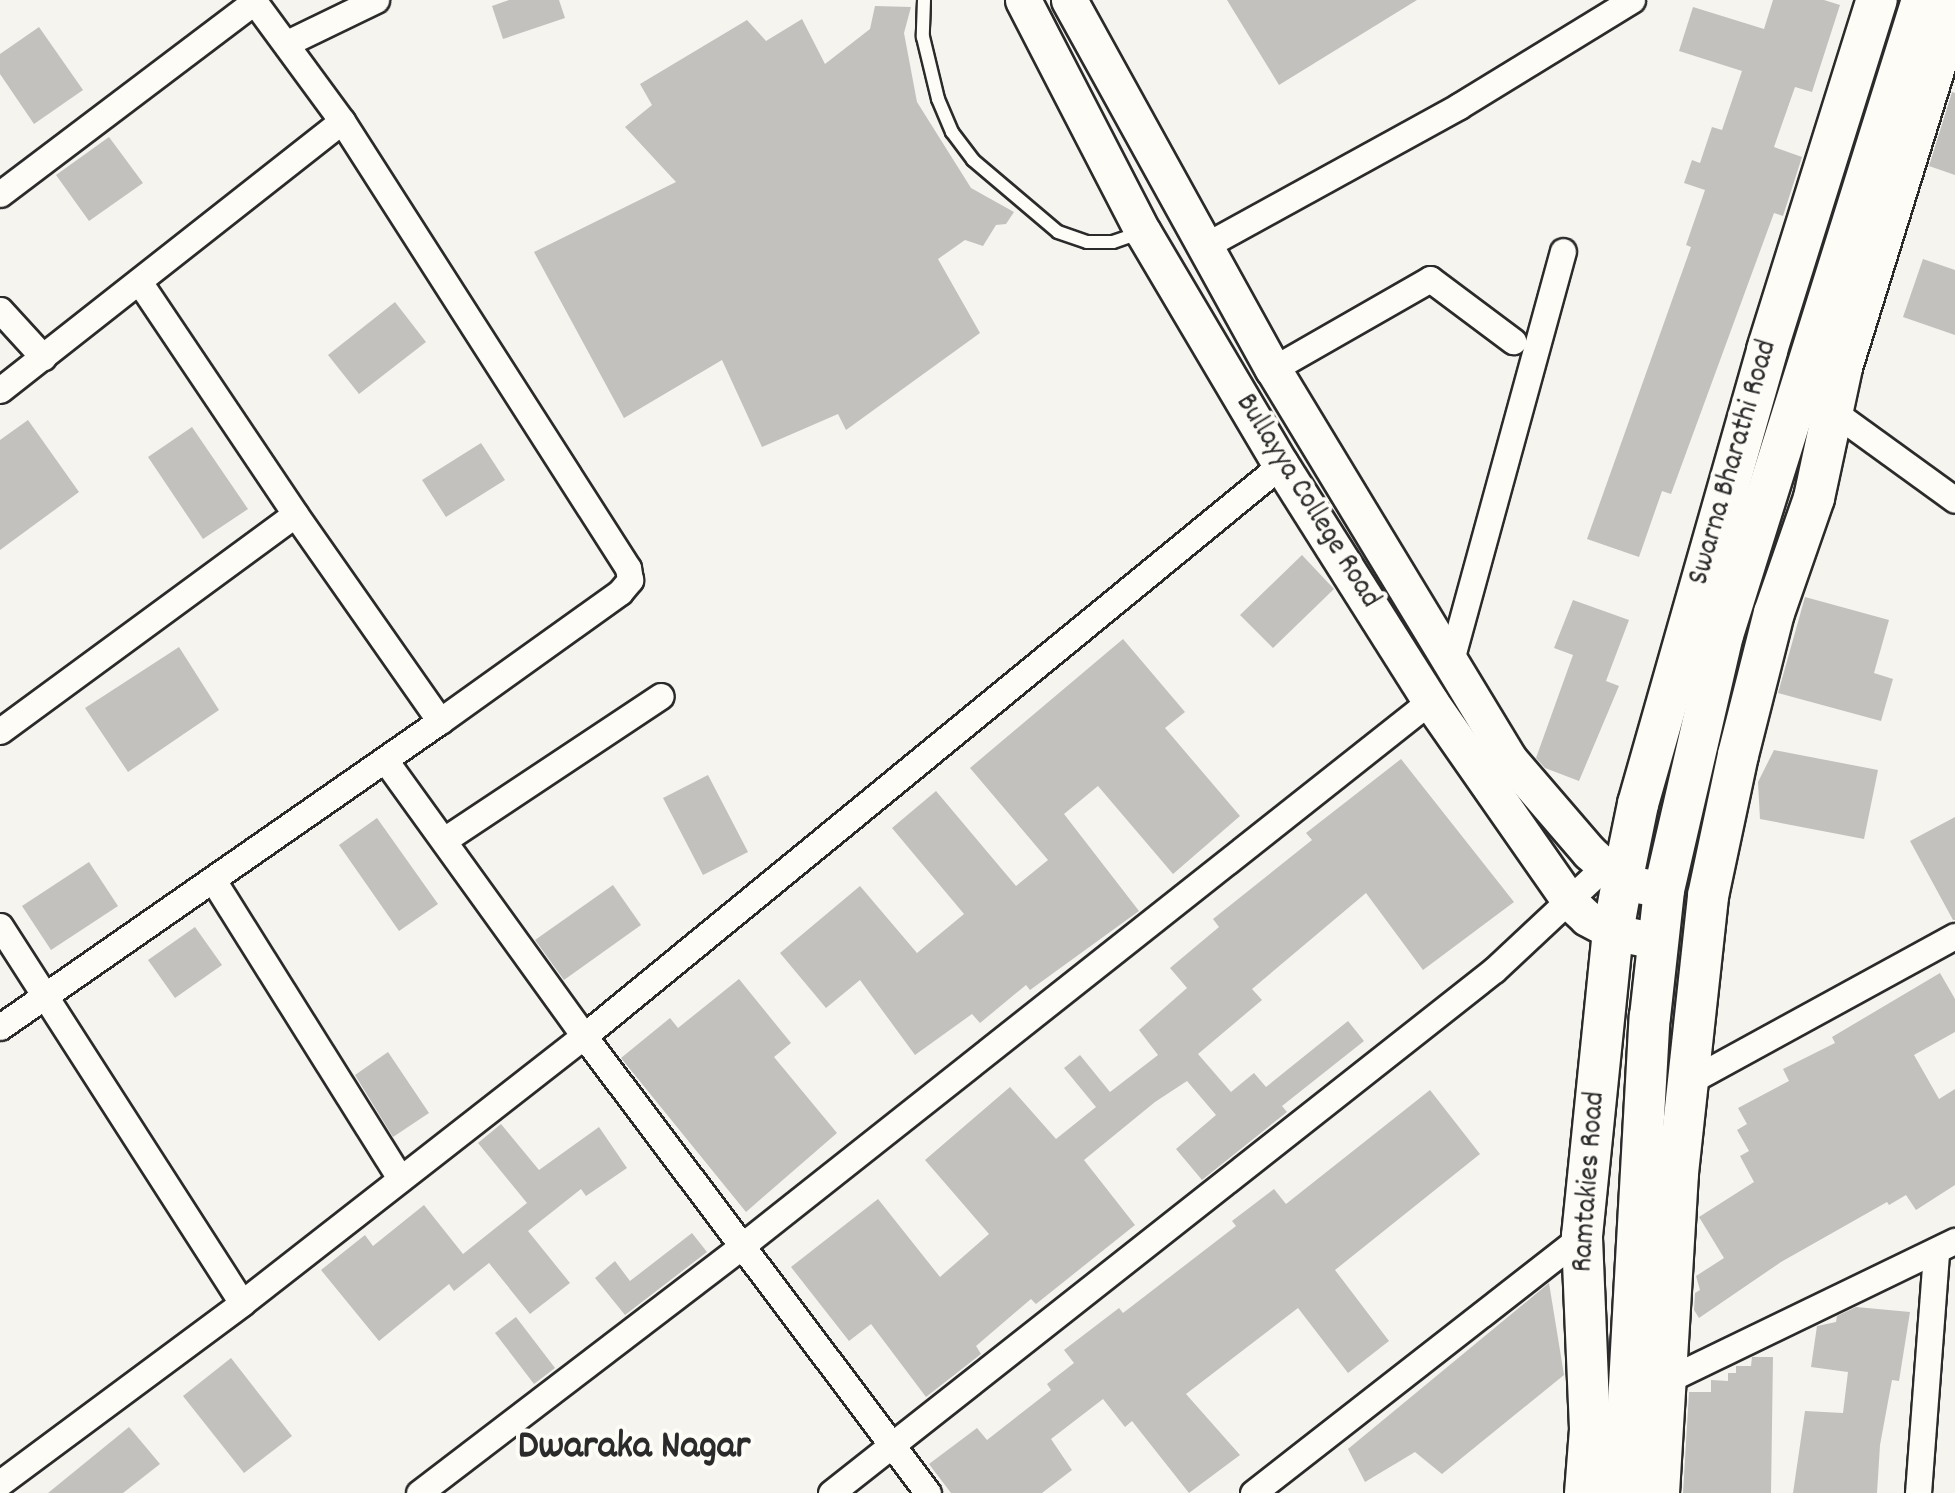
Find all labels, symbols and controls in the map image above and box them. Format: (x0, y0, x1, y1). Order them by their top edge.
street label: Swarna Bharathi Road (1683, 336, 1787, 590)
street label: Bullayya College Road (1226, 388, 1386, 616)
street label: Ramtakies Road (1567, 1090, 1615, 1274)
district label: Dwaraka Nagar (518, 1425, 750, 1473)

